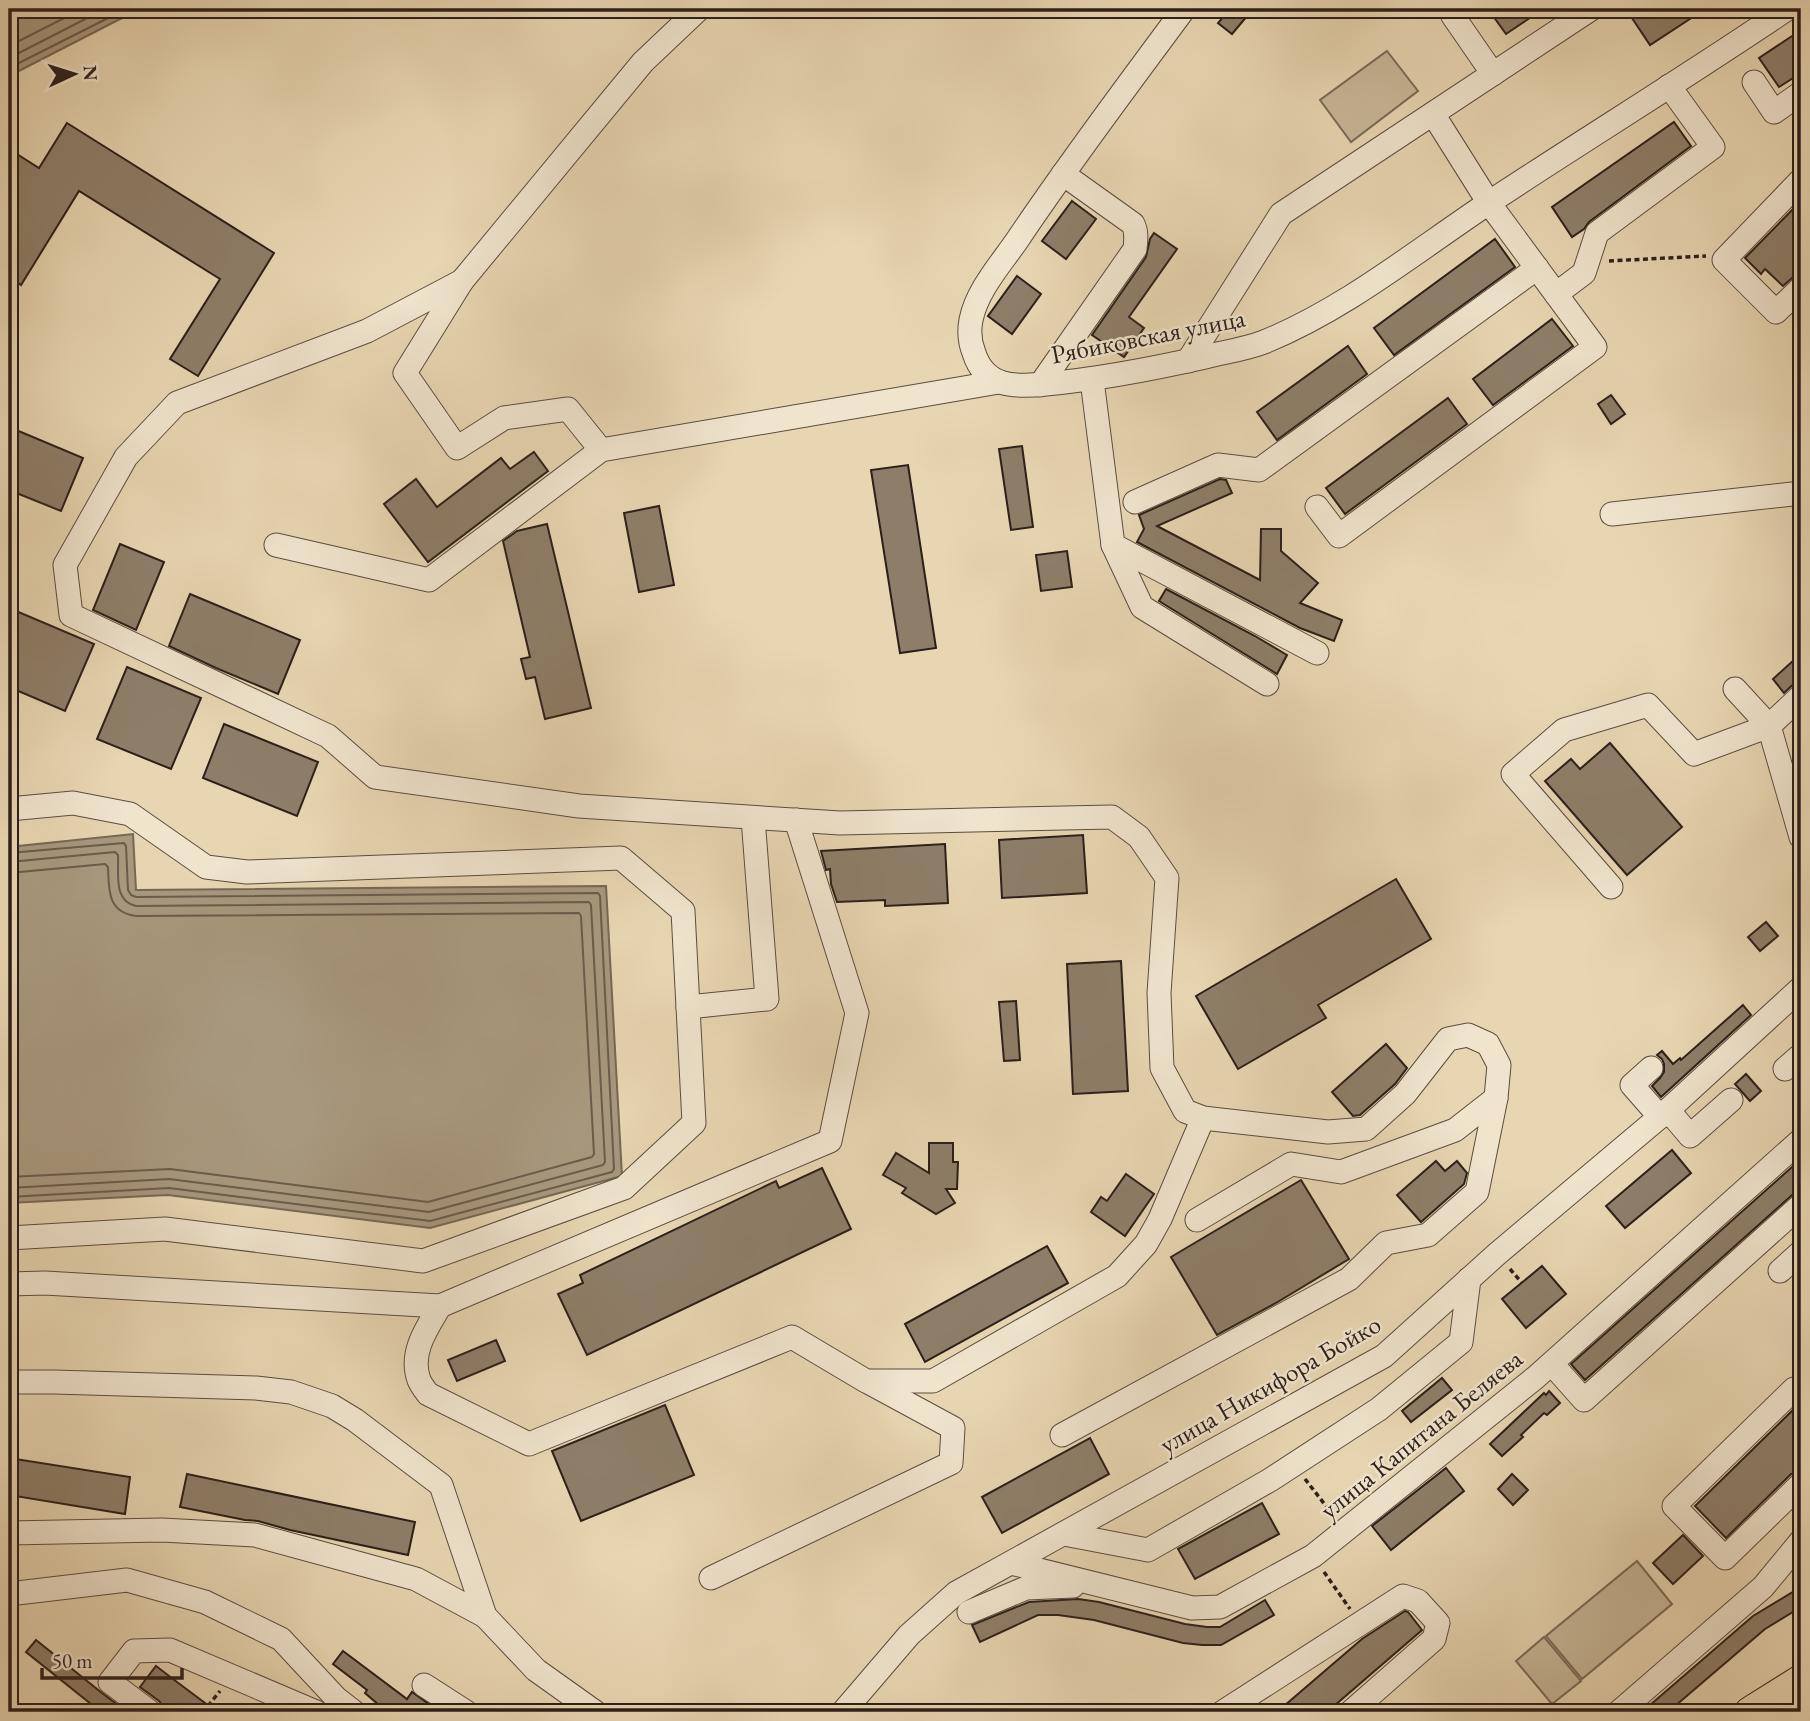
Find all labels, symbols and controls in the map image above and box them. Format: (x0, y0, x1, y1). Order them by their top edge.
north arrow (38, 38, 108, 108)
text: N (77, 64, 104, 82)
street label: Рябиковская улица (1048, 300, 1249, 372)
street label: улица Никифора Бойко (1153, 1307, 1387, 1461)
street label: улица Капитана Беляева (1313, 1341, 1530, 1526)
scale bar (42, 1637, 182, 1681)
text: 50 m (52, 1647, 93, 1674)

